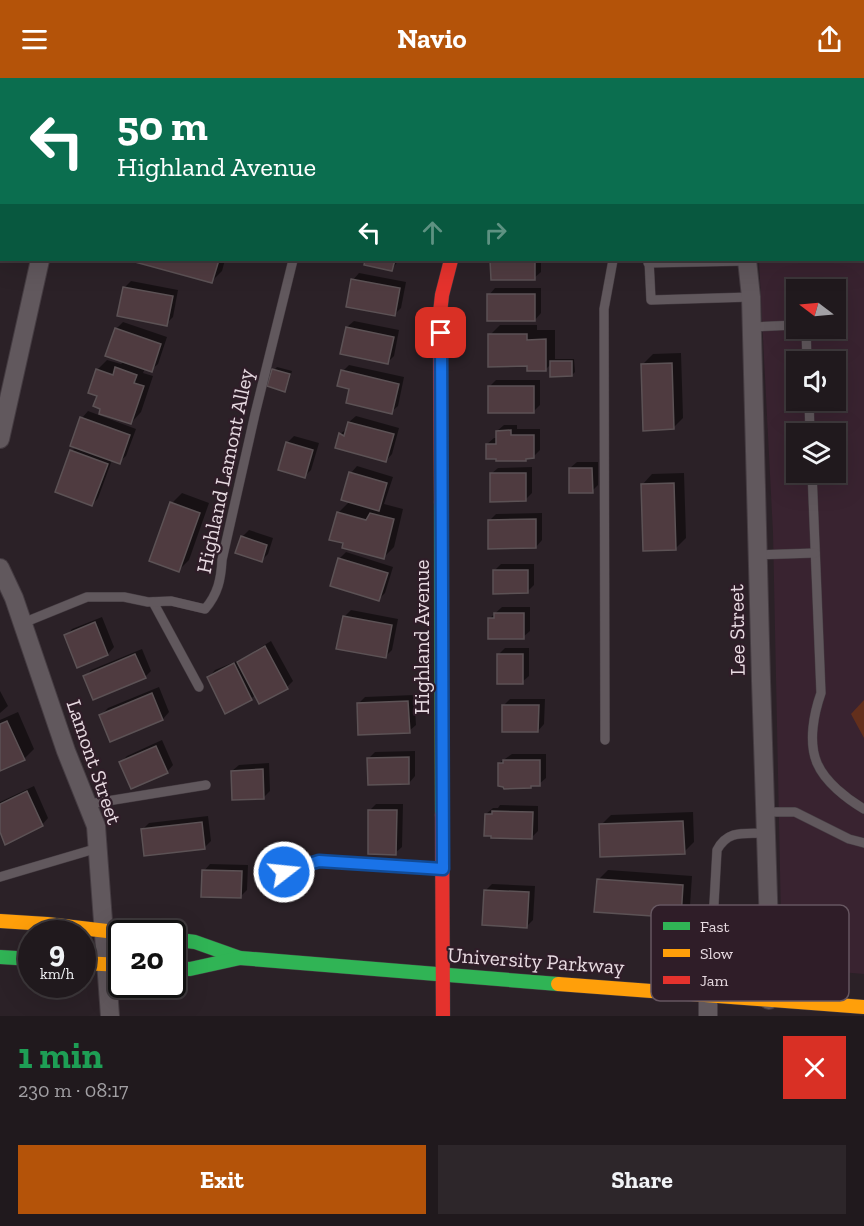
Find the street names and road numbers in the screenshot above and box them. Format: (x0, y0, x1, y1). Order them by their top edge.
street label: Highland Lamont Alley (191, 366, 258, 575)
street label: Highland Avenue (409, 559, 434, 714)
street label: Lee Street (723, 584, 750, 676)
street label: Lamont Street (61, 696, 128, 828)
street label: University Parkway (447, 942, 626, 979)

